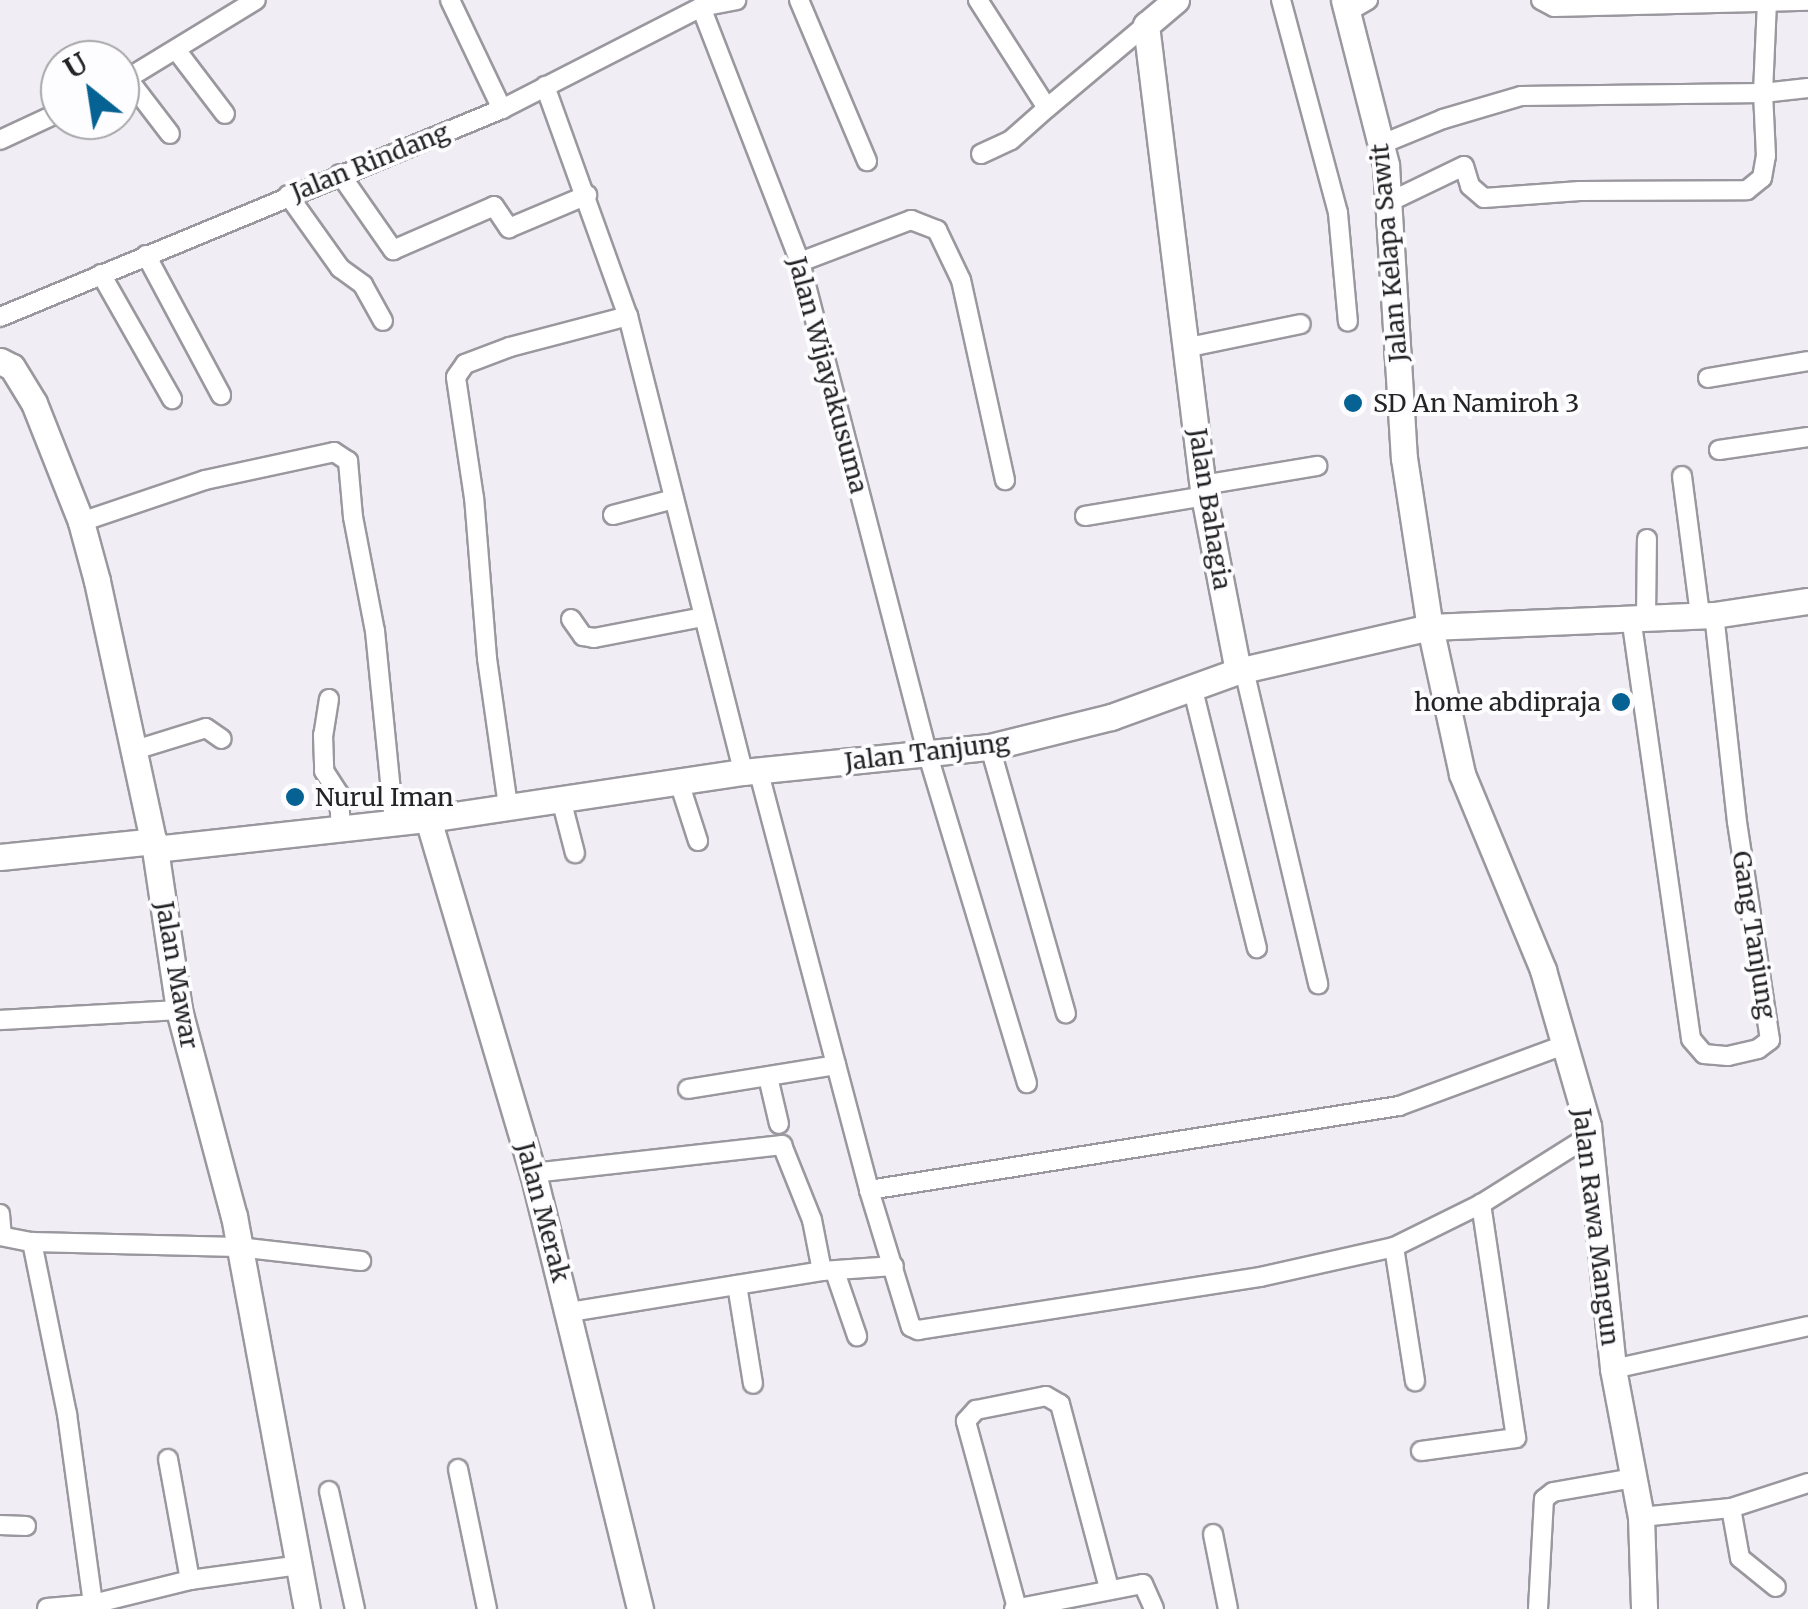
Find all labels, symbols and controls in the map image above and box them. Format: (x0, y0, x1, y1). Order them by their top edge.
north arrow (40, 40, 140, 140)
text: U (58, 45, 94, 87)
street label: Jalan Rindang (287, 117, 453, 207)
street label: Jalan Kelapa Sawit (1364, 142, 1414, 364)
street label: Jalan Wijayakusuma (782, 253, 874, 497)
place label: SD An Namiroh 3 (1373, 388, 1579, 418)
marker: SD An Namiroh 3 (1342, 392, 1364, 414)
street label: Jalan Bahagia (1182, 426, 1238, 592)
place label: home abdipraja (1414, 687, 1601, 717)
marker: home abdipraja (1610, 691, 1632, 713)
street label: Jalan Tanjung (843, 727, 1011, 777)
place label: Nurul Iman (315, 782, 454, 812)
marker: Nurul Iman (284, 786, 306, 808)
street label: Gang Tanjung (1726, 849, 1782, 1021)
street label: Jalan Mawar (149, 899, 205, 1051)
street label: Jalan Rawa Mangun (1567, 1107, 1625, 1347)
street label: Jalan Merak (510, 1139, 576, 1285)

